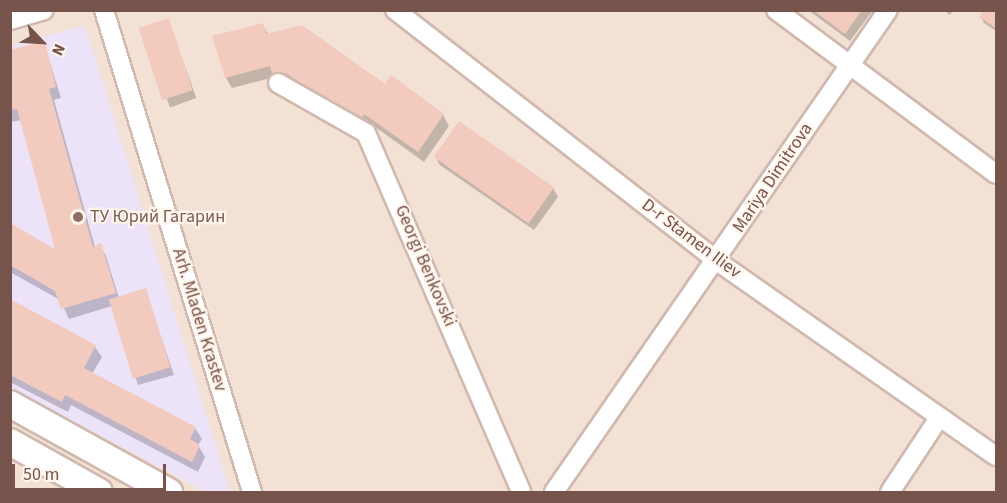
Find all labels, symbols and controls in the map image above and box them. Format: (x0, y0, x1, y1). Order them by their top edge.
north arrow (12, 12, 72, 72)
text: N (46, 40, 71, 59)
street label: Mariya Dimitrova (728, 119, 818, 237)
street label: D-r Stamen Iliev (637, 195, 745, 283)
street label: Georgi Benkovski (390, 202, 460, 330)
place label: ТУ Юрий Гагарин (90, 206, 225, 228)
marker: ТУ Юрий Гагарин (71, 210, 85, 224)
street label: Arh. Mladen Krastev (167, 246, 231, 394)
scale bar (15, 452, 170, 490)
text: 50 m (23, 462, 59, 487)

